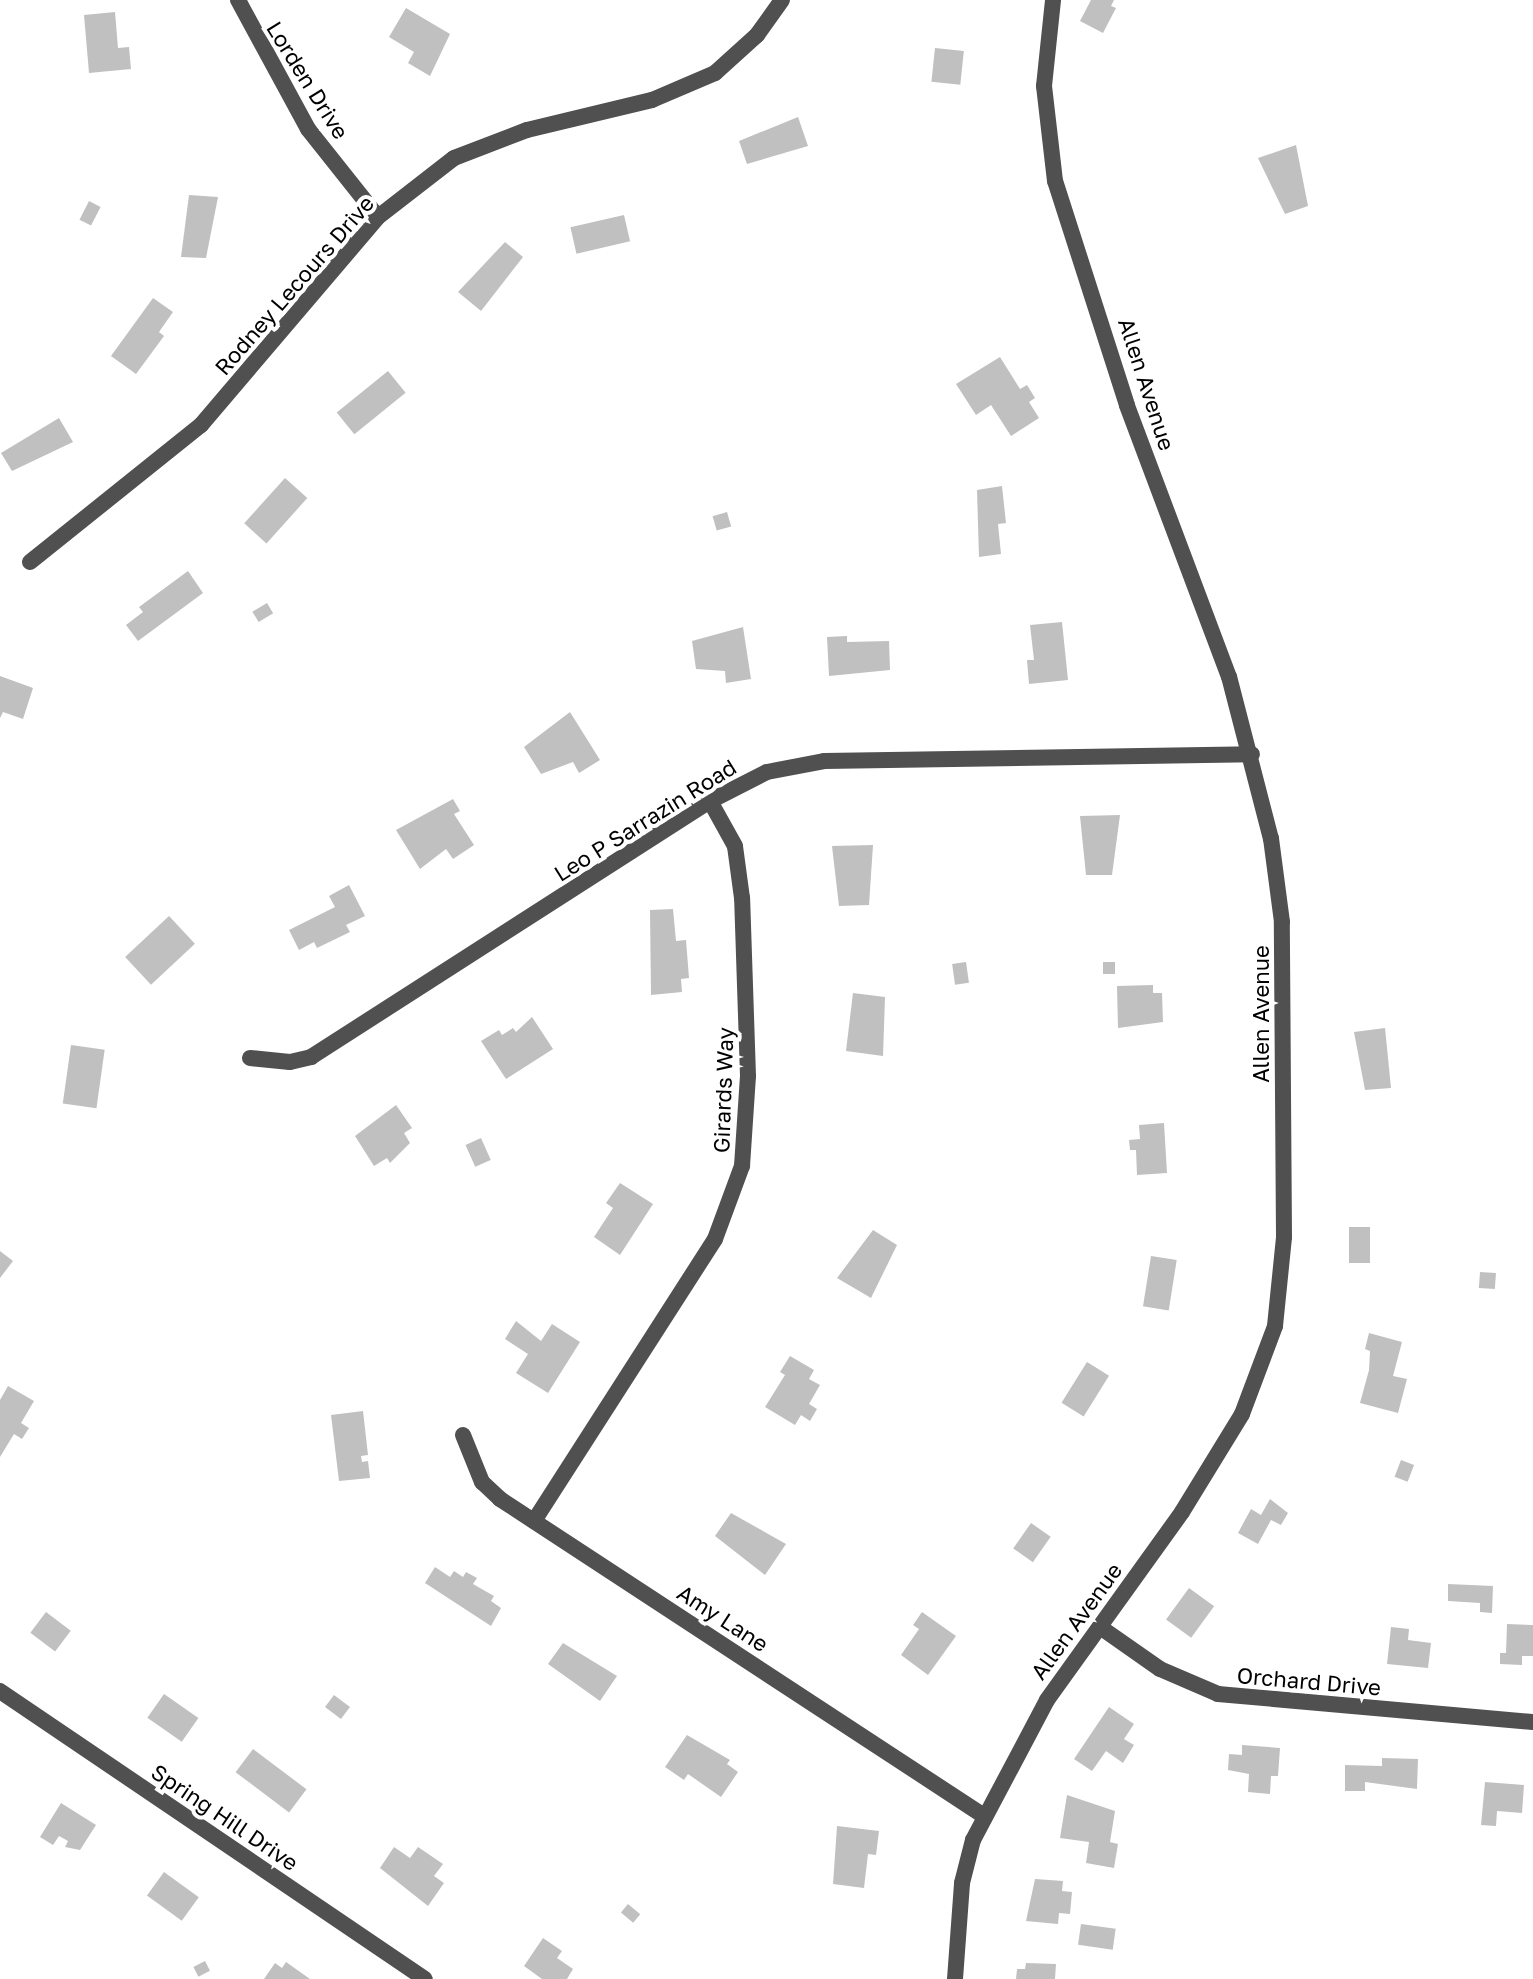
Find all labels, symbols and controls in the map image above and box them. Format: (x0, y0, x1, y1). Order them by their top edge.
street label: Lorden Drive (261, 16, 355, 144)
street label: Rodney Lecours Drive (209, 190, 379, 380)
street label: Allen Avenue (1113, 314, 1181, 454)
street label: Leo P Sarrazin Road (549, 753, 741, 887)
street label: Allen Avenue (1248, 945, 1274, 1083)
street label: Girards Way (708, 1027, 738, 1153)
street label: Allen Avenue (1025, 1558, 1127, 1684)
street label: Amy Lane (673, 1579, 773, 1657)
street label: Orchard Drive (1236, 1662, 1382, 1700)
street label: Spring Hill Drive (147, 1758, 303, 1876)

